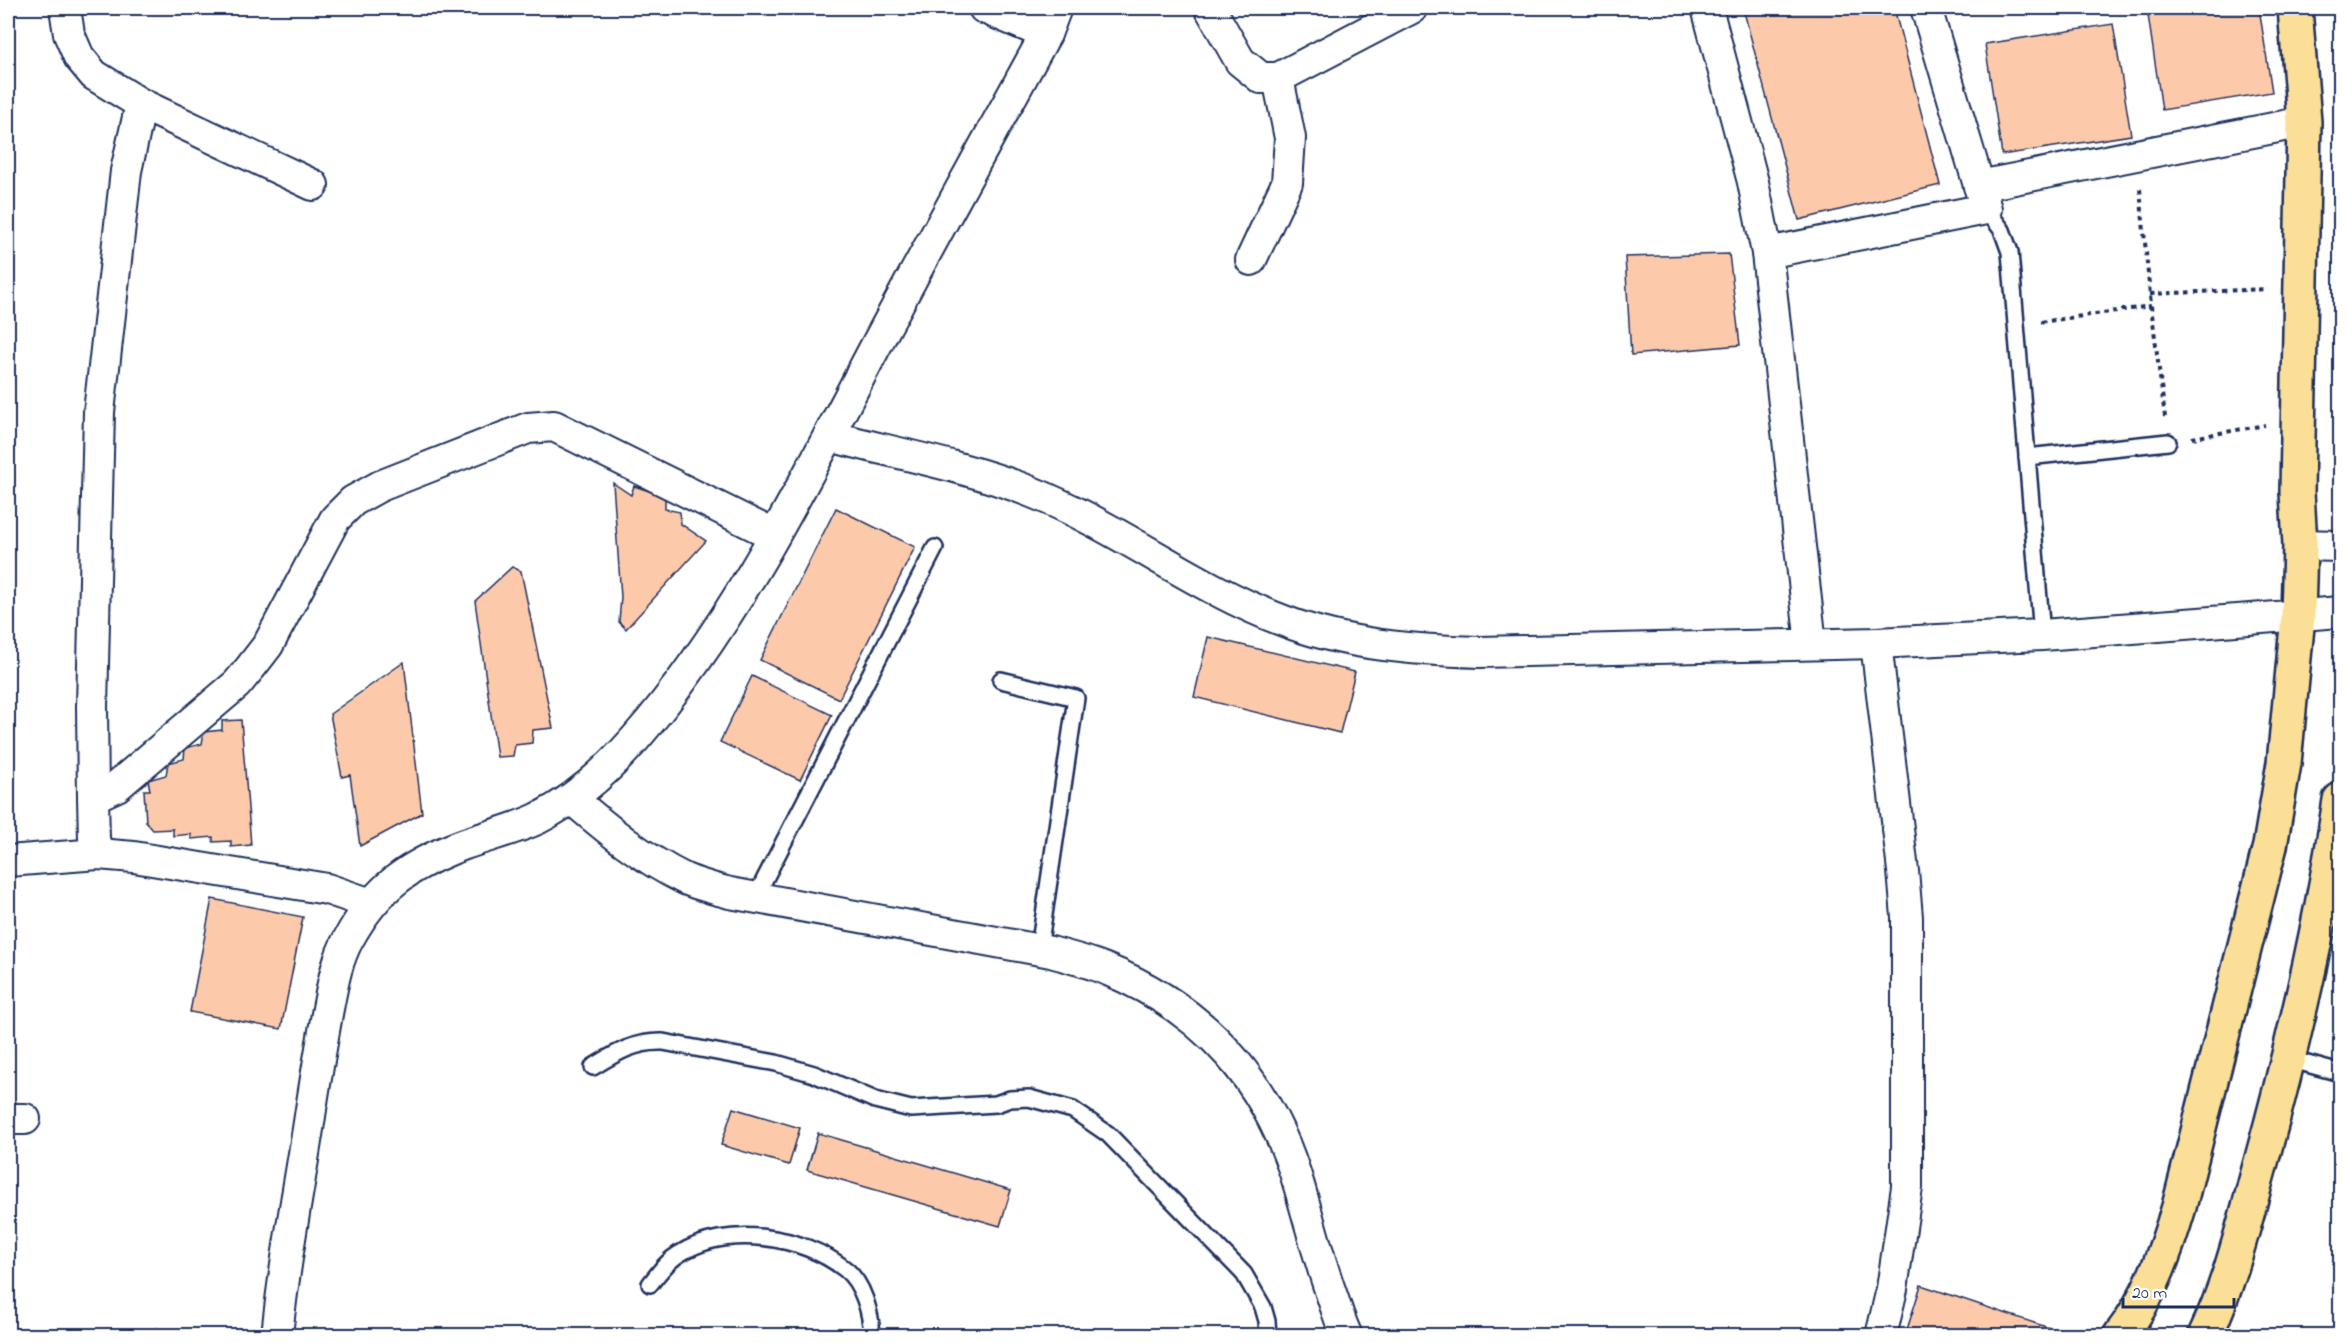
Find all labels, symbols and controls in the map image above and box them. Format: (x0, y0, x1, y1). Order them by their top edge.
scale bar (2123, 1271, 2234, 1309)
text: 20 m (2132, 1281, 2167, 1307)

